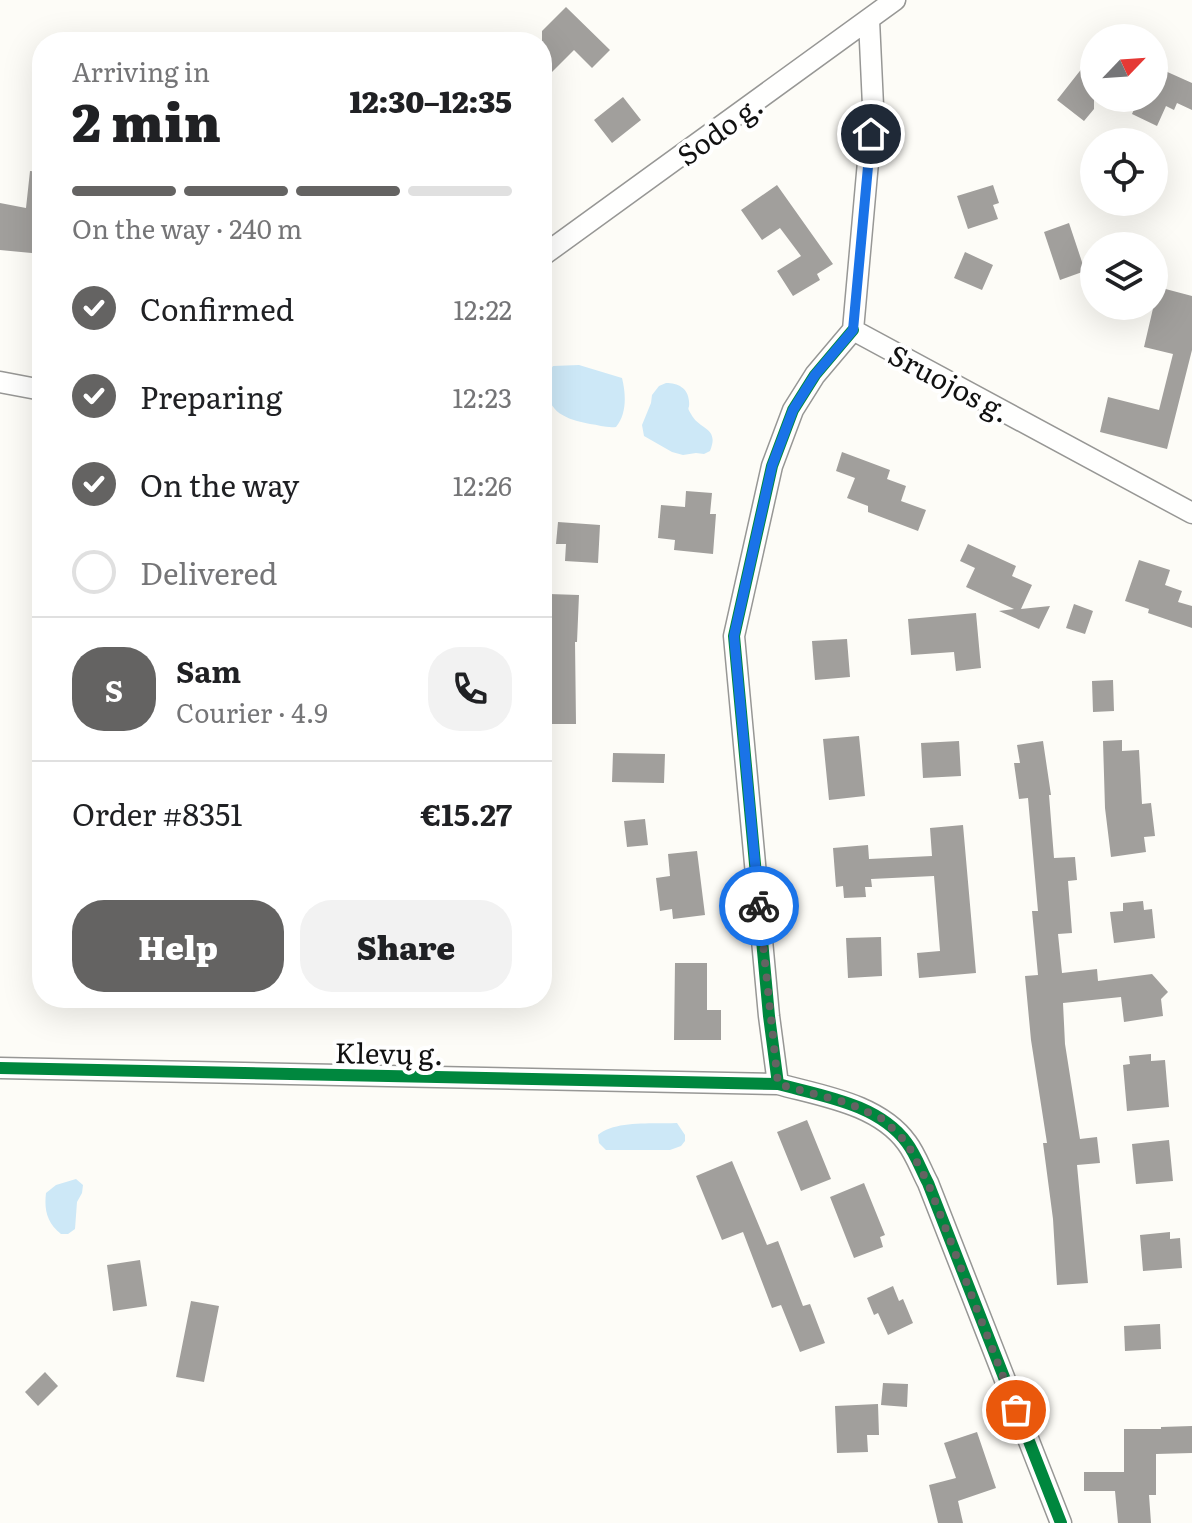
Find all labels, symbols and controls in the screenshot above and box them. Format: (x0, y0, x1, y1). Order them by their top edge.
north arrow (1080, 24, 1168, 112)
map controls (1080, 24, 1168, 320)
text: Arriving in (72, 51, 210, 90)
text: 12:30–12:35 (349, 78, 512, 122)
text: 2 min (72, 81, 221, 158)
street label: Sodo g. (667, 84, 771, 174)
pin (837, 100, 905, 168)
icon: home (849, 112, 893, 156)
button: locate (1080, 128, 1168, 216)
text: On the way · 240 m (72, 208, 302, 247)
button: layers (1080, 232, 1168, 320)
icon: check (72, 286, 116, 330)
text: Confirmed (140, 286, 294, 330)
text: 12:22 (453, 289, 512, 328)
street label: Sruojos g. (882, 332, 1018, 432)
icon: check (72, 374, 116, 418)
text: Preparing (140, 374, 282, 418)
text: 12:23 (453, 377, 512, 416)
icon: check (72, 462, 116, 506)
text: On the way (140, 462, 299, 506)
text: 12:26 (453, 465, 512, 504)
text: Delivered (140, 550, 277, 594)
button: phone (428, 647, 512, 731)
text: Sam (176, 648, 241, 692)
text: S (105, 667, 123, 711)
text: Courier · 4.9 (176, 692, 328, 731)
text: Order #8351 (72, 791, 243, 835)
text: €15.27 (420, 791, 512, 835)
courier (719, 866, 799, 946)
icon: bike (737, 884, 781, 928)
button: Help (72, 900, 284, 992)
button: Share (300, 900, 512, 992)
street label: Klevų g. (334, 1030, 444, 1074)
pin (982, 1376, 1050, 1444)
icon: bag (994, 1388, 1038, 1432)

